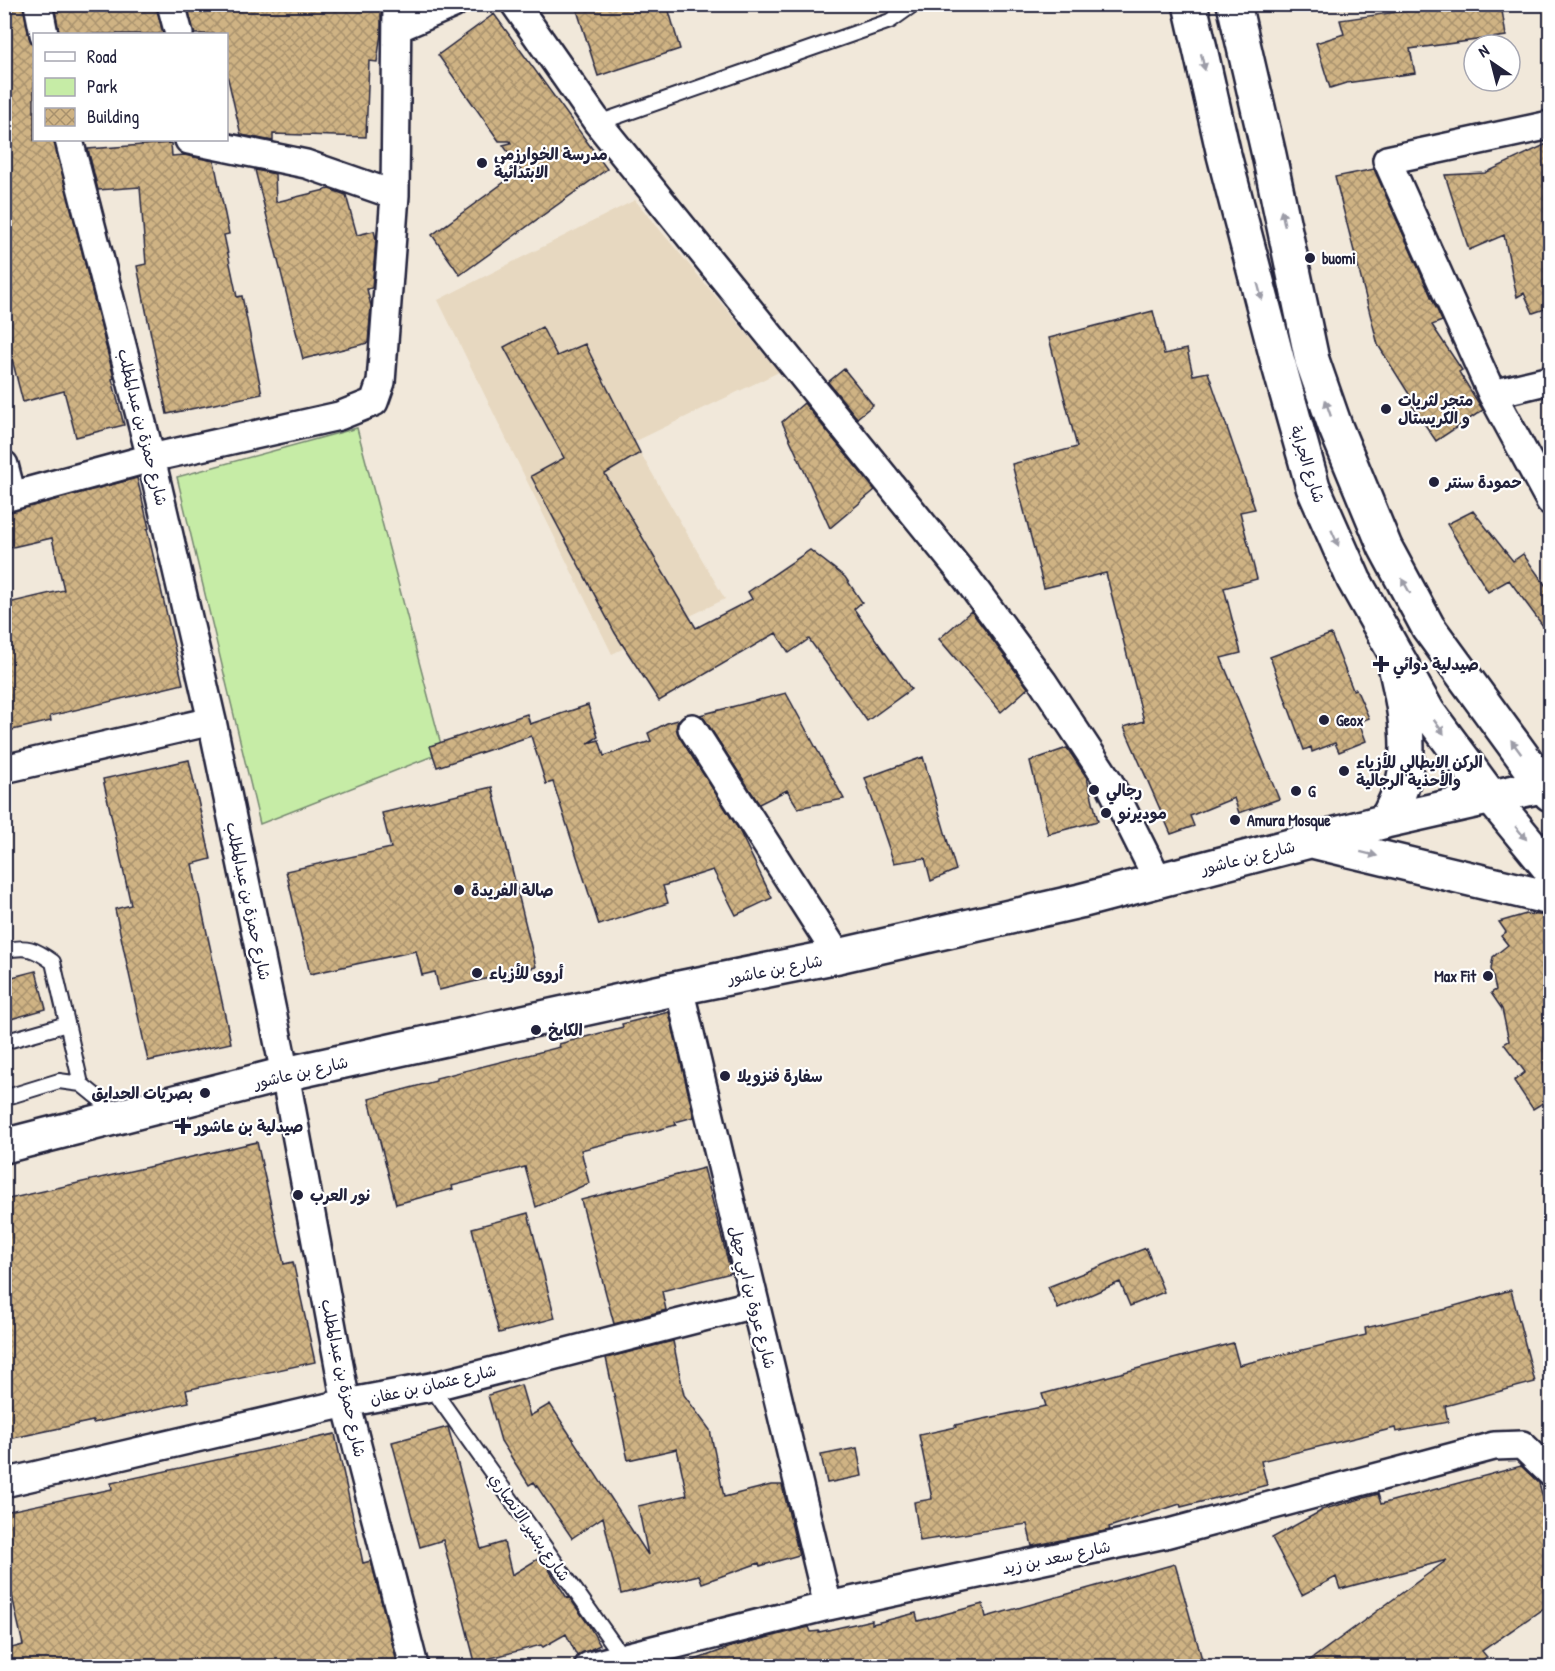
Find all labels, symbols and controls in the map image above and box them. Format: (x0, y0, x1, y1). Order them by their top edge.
legend (33, 33, 228, 141)
north arrow (1462, 33, 1522, 93)
text: N (1474, 39, 1494, 62)
text: Road (87, 44, 117, 69)
one-way arrow (1199, 52, 1208, 71)
text: Park (87, 74, 118, 99)
text: Building (87, 104, 139, 129)
place label: مدرسة الخوارزمي الابتدائية (494, 143, 608, 183)
marker: مدرسة الخوارزمي الابتدائية (475, 156, 489, 170)
one-way arrow (1277, 209, 1287, 228)
place label: buomi (1322, 247, 1356, 269)
marker: buomi (1303, 251, 1317, 265)
one-way arrow (1255, 283, 1265, 301)
street label: شارع حمزة بن عبدالمطلب (112, 346, 173, 508)
place label: متجر لثريات و الكريستال (1398, 389, 1473, 429)
one-way arrow (1323, 399, 1333, 417)
marker: متجر لثريات و الكريستال (1379, 402, 1393, 416)
street label: شارع الجرابة (1284, 422, 1331, 506)
place label: حمودة سنتر (1444, 471, 1522, 493)
marker: حمودة سنتر (1427, 475, 1441, 489)
one-way arrow (1331, 529, 1340, 547)
one-way arrow (1401, 577, 1411, 594)
place label: صيدلية دوائي (1393, 653, 1479, 679)
marker: صيدلية دوائي (1374, 657, 1388, 671)
place label: Geox (1336, 709, 1364, 731)
marker: Geox (1317, 713, 1331, 727)
one-way arrow (1433, 718, 1445, 734)
one-way arrow (1511, 739, 1523, 754)
place label: الركن الايطالي للأزياء والأحذية الرجالية (1356, 751, 1483, 791)
marker: الركن الايطالي للأزياء والأحذية الرجالية (1337, 764, 1351, 778)
place label: رجالي (1106, 779, 1142, 805)
place label: G (1308, 780, 1316, 802)
marker: رجالي (1087, 783, 1101, 797)
marker: G (1289, 784, 1303, 798)
place label: موديرنو (1117, 802, 1167, 824)
marker: موديرنو (1099, 806, 1113, 820)
place label: Amura Mosque (1247, 809, 1331, 832)
marker: Amura Mosque (1228, 813, 1242, 827)
street label: شارع حمزة بن عبدالمطلب (220, 820, 277, 982)
one-way arrow (1514, 825, 1527, 840)
street label: شارع بن عاشور (1197, 835, 1298, 881)
one-way arrow (1359, 850, 1378, 860)
place label: صالة الفريدة (471, 879, 554, 901)
marker: صالة الفريدة (452, 883, 466, 897)
street label: شارع بن عاشور (724, 949, 824, 990)
place label: أروى للأزياء (489, 962, 564, 984)
place label: Max Fit (1434, 965, 1476, 987)
marker: أروى للأزياء (470, 966, 484, 980)
marker: Max Fit (1481, 969, 1495, 983)
place label: الكايخ (548, 1019, 583, 1041)
marker: الكايخ (529, 1023, 543, 1037)
street label: شارع بن عاشور (250, 1050, 351, 1095)
place label: سفارة فنزويلا (737, 1065, 823, 1087)
marker: سفارة فنزويلا (718, 1069, 732, 1083)
place label: بصريات الحدايق (92, 1082, 193, 1104)
marker: بصريات الحدايق (198, 1086, 212, 1100)
place label: صيدلية بن عاشور (193, 1115, 304, 1137)
marker: صيدلية بن عاشور (176, 1119, 190, 1133)
place label: نور العرب (310, 1184, 370, 1206)
marker: نور العرب (291, 1188, 305, 1202)
street label: شارع عروة بن ابي جهل (721, 1223, 781, 1372)
street label: شارع حمزة بن عبدالمطلب (315, 1297, 372, 1459)
street label: شارع عثمان بن عفان (367, 1359, 499, 1410)
street label: شارع بشير الانصاري (484, 1469, 575, 1586)
street label: شارع سعد بن زيد (1000, 1535, 1112, 1580)

